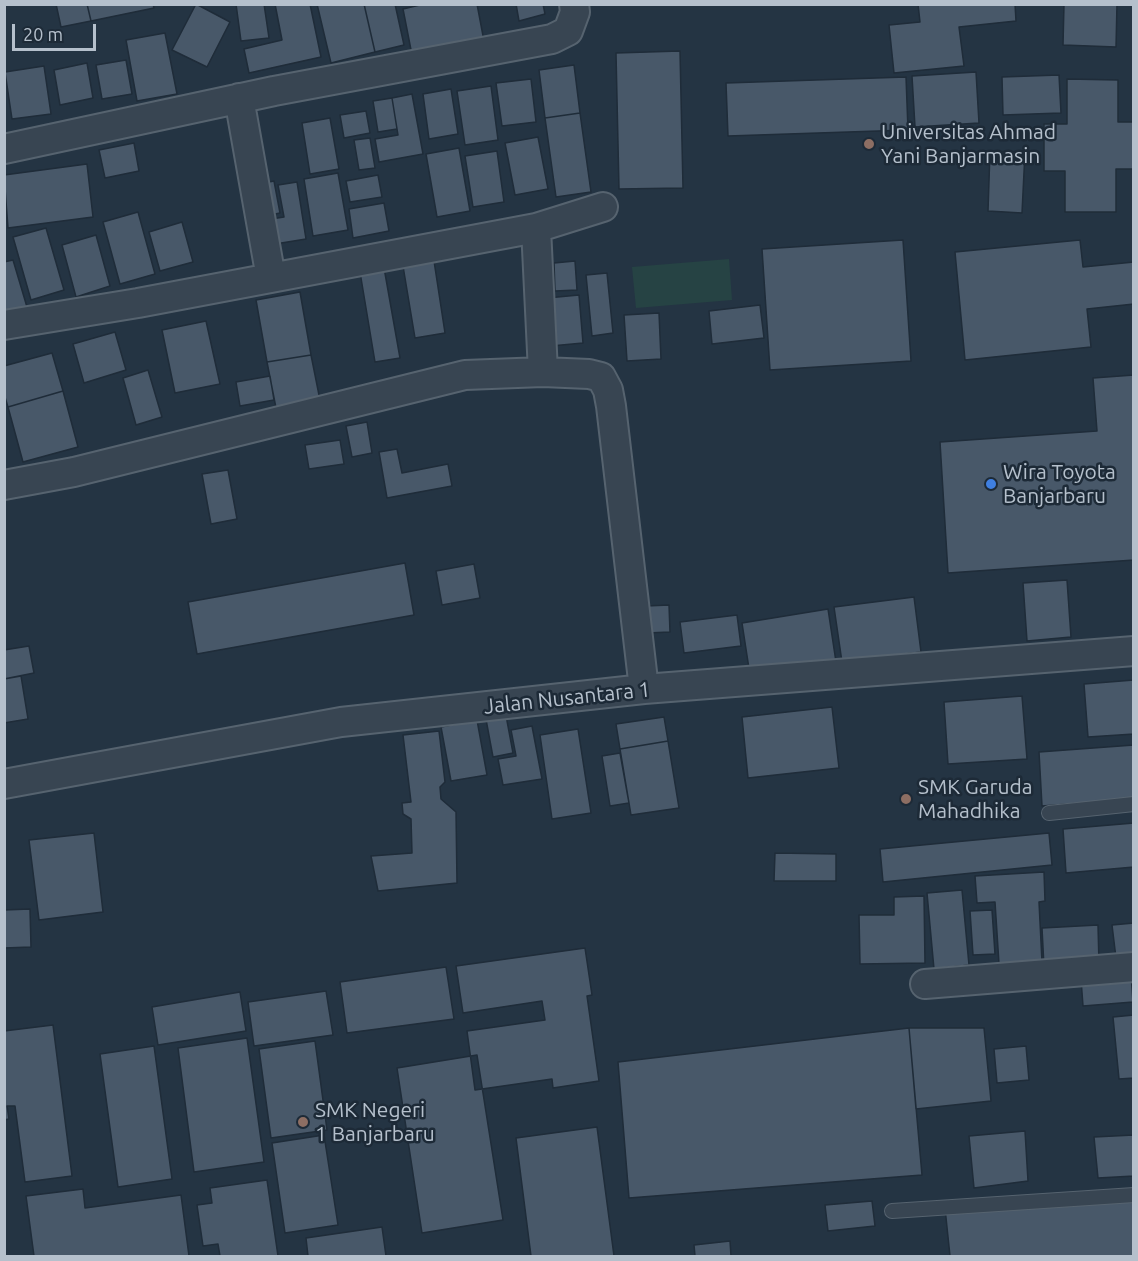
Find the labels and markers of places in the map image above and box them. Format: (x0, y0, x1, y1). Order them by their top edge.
place label: Universitas Ahmad Yani Banjarmasin (881, 119, 1056, 169)
marker: Universitas Ahmad Yani Banjarmasin (862, 137, 876, 151)
place label: Wira Toyota Banjarbaru (1003, 459, 1116, 509)
marker: Wira Toyota Banjarbaru (984, 477, 998, 491)
place label: SMK Garuda Mahadhika (918, 774, 1033, 824)
marker: SMK Garuda Mahadhika (899, 792, 913, 806)
place label: SMK Negeri 1 Banjarbaru (315, 1097, 435, 1147)
marker: SMK Negeri 1 Banjarbaru (296, 1115, 310, 1129)

